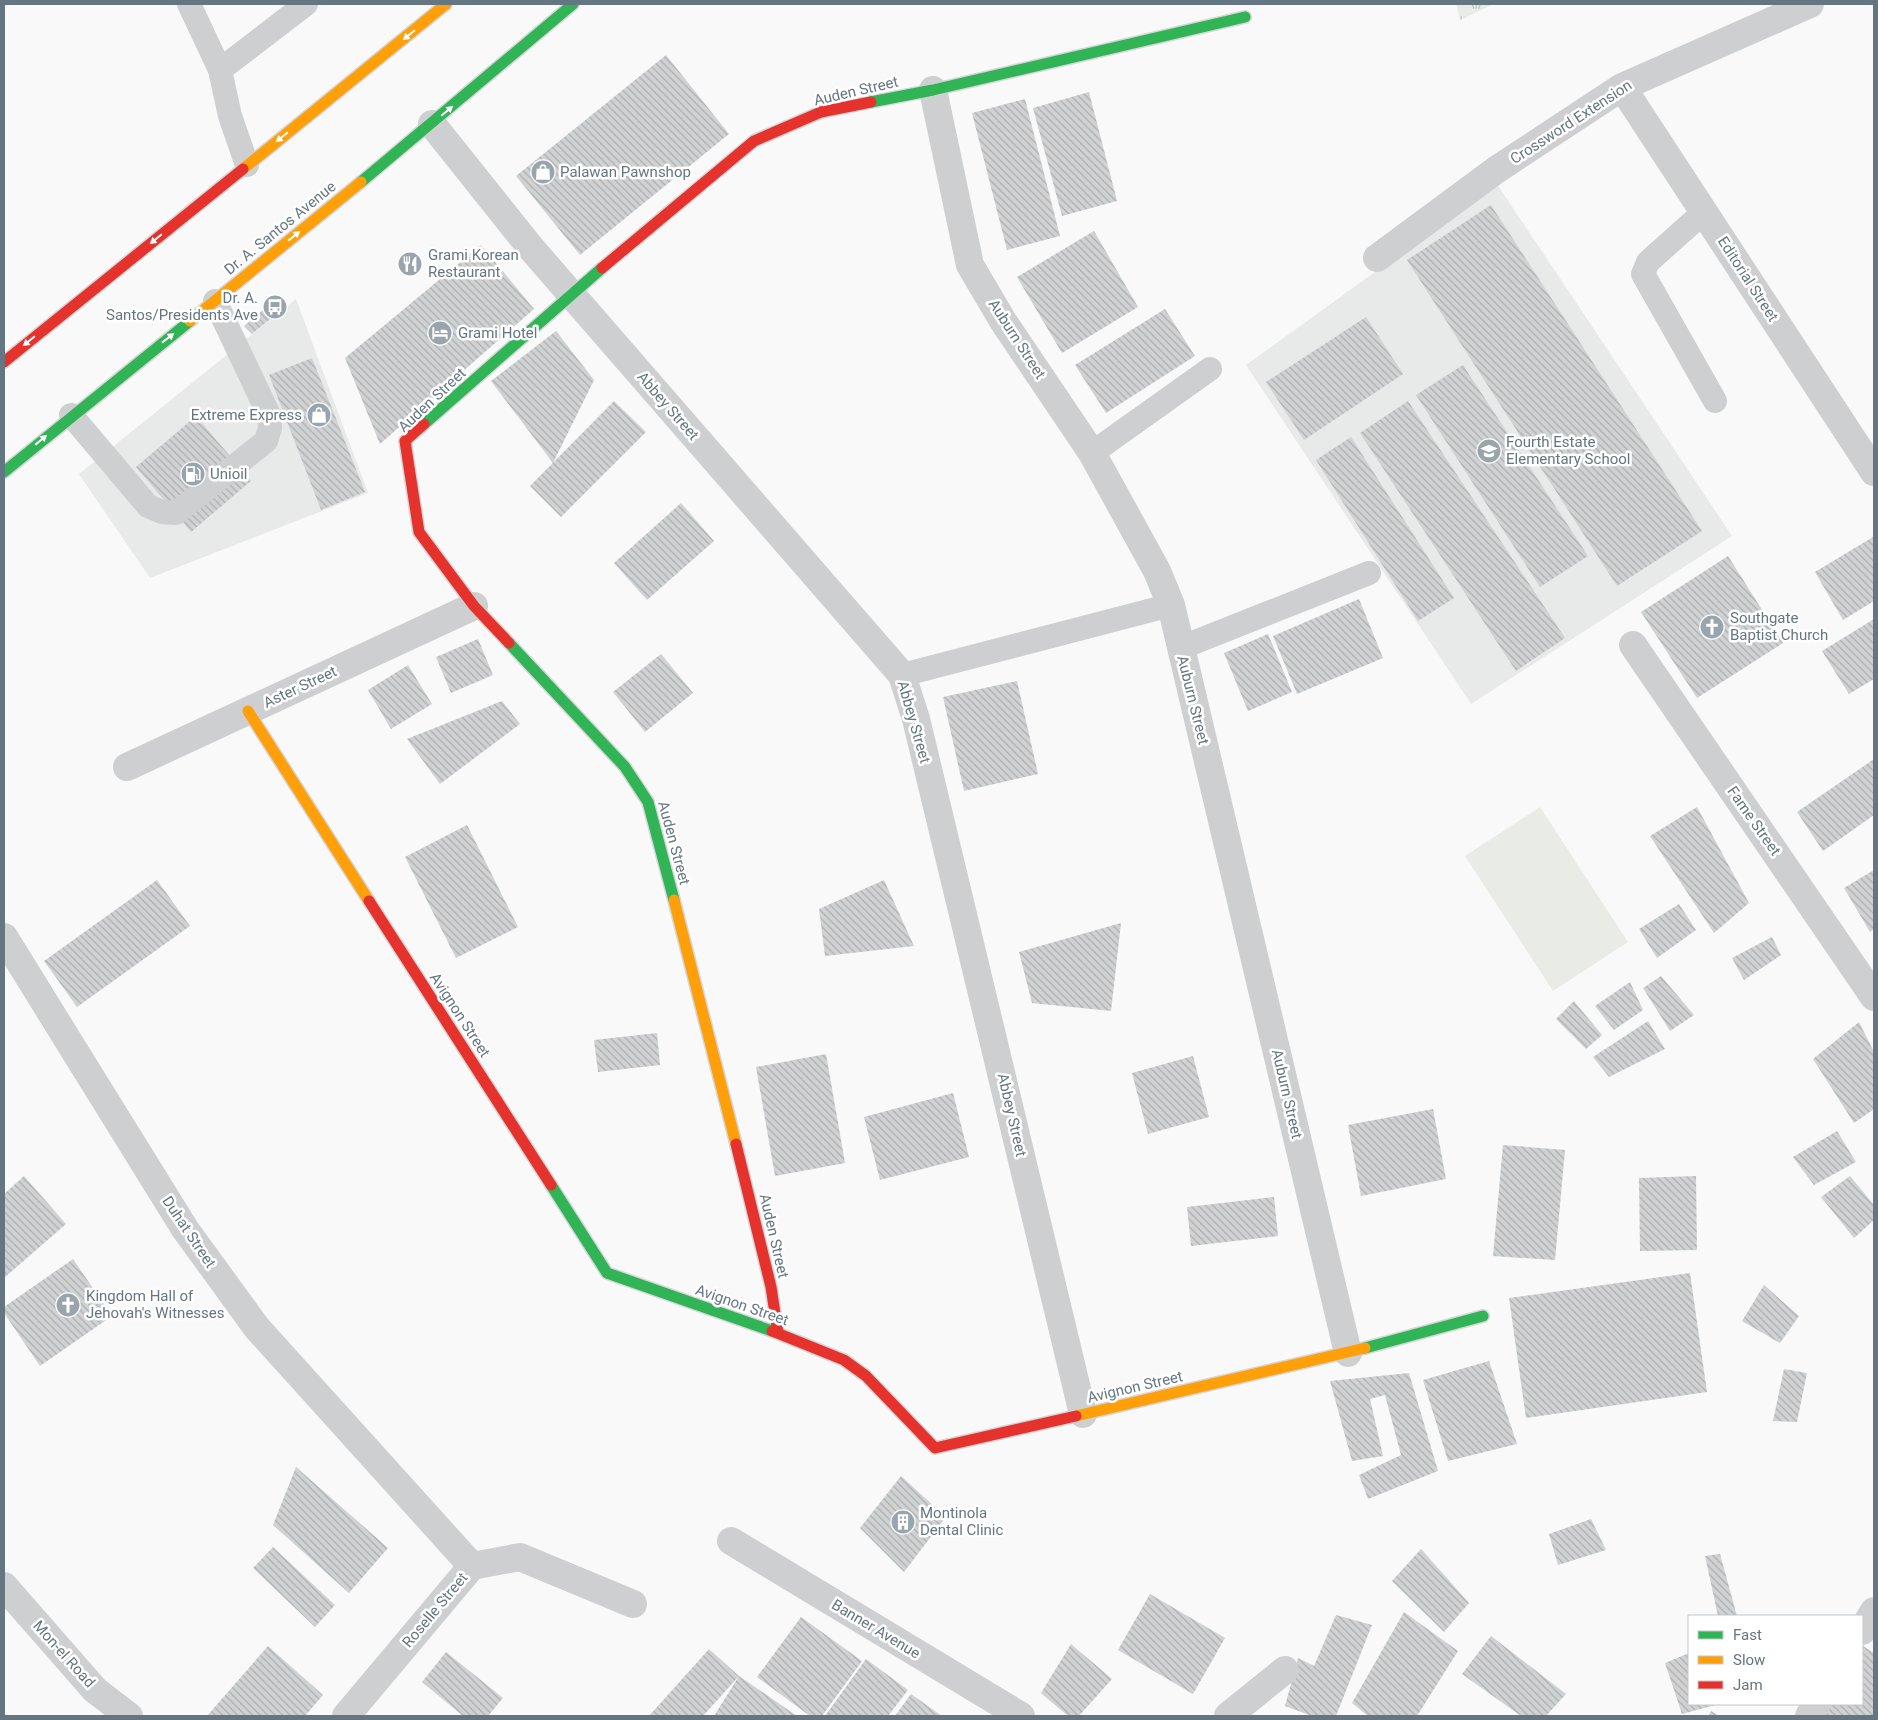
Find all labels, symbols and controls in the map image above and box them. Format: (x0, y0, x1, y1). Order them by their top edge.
one-way arrow (402, 29, 415, 40)
street label: Auden Street (812, 73, 900, 109)
street label: Crossword Extension (1507, 76, 1635, 168)
one-way arrow (440, 105, 452, 117)
one-way arrow (276, 131, 289, 142)
shop icon: Palawan Pawnshop (530, 159, 556, 185)
place label: Palawan Pawnshop (560, 163, 691, 181)
street label: Dr. A. Santos Avenue (221, 177, 339, 279)
one-way arrow (287, 230, 300, 241)
one-way arrow (150, 233, 163, 244)
street label: Editorial Street (1714, 233, 1782, 325)
place label: Grami Korean Restaurant (428, 246, 519, 281)
restaurant icon: Grami Korean Restaurant (397, 251, 423, 277)
place label: Dr. A. Santos/Presidents Ave (106, 289, 258, 324)
bus stop icon: Dr. A. Santos/Presidents Ave (262, 294, 288, 320)
street label: Auburn Street (985, 296, 1049, 382)
hotel icon: Grami Hotel (427, 320, 453, 346)
place label: Grami Hotel (458, 324, 537, 342)
one-way arrow (161, 333, 174, 344)
one-way arrow (23, 335, 36, 346)
street label: Auden Street (394, 364, 470, 436)
street label: Abbey Street (633, 368, 703, 444)
shop icon: Extreme Express (306, 402, 332, 428)
place label: Extreme Express (191, 406, 302, 424)
place label: Fourth Estate Elementary School (1506, 433, 1630, 468)
one-way arrow (34, 435, 47, 446)
school or university icon: Fourth Estate Elementary School (1476, 438, 1502, 464)
fuel station icon: Unioil (180, 461, 206, 487)
place label: Unioil (210, 465, 248, 483)
place label: Southgate Baptist Church (1730, 609, 1828, 644)
church icon: Southgate Baptist Church (1699, 614, 1725, 640)
street label: Auburn Street (1173, 654, 1213, 747)
street label: Aster Street (261, 662, 340, 712)
street label: Abbey Street (894, 679, 934, 765)
street label: Fame Street (1724, 783, 1785, 859)
street label: Auden Street (654, 799, 694, 887)
street label: Avignon Street (426, 969, 494, 1061)
street label: Auburn Street (1268, 1047, 1306, 1141)
street label: Abbey Street (994, 1072, 1030, 1158)
street label: Auden Street (756, 1192, 792, 1280)
street label: Duhat Street (158, 1193, 220, 1271)
street label: Avignon Street (693, 1281, 791, 1329)
place label: Kingdom Hall of Jehovah's Witnesses (86, 1287, 225, 1322)
church icon: Kingdom Hall of Jehovah's Witnesses (55, 1292, 81, 1318)
street label: Avignon Street (1086, 1367, 1184, 1407)
place label: Montinola Dental Clinic (920, 1504, 1004, 1539)
building icon: Montinola Dental Clinic (890, 1509, 916, 1535)
street label: Roselle Street (399, 1569, 472, 1651)
street label: Banner Avenue (829, 1596, 923, 1662)
legend (1688, 1615, 1863, 1705)
street label: Mon-el Road (29, 1617, 99, 1691)
text: Fast (1733, 1626, 1762, 1644)
text: Slow (1733, 1651, 1765, 1669)
text: Jam (1733, 1676, 1763, 1694)

